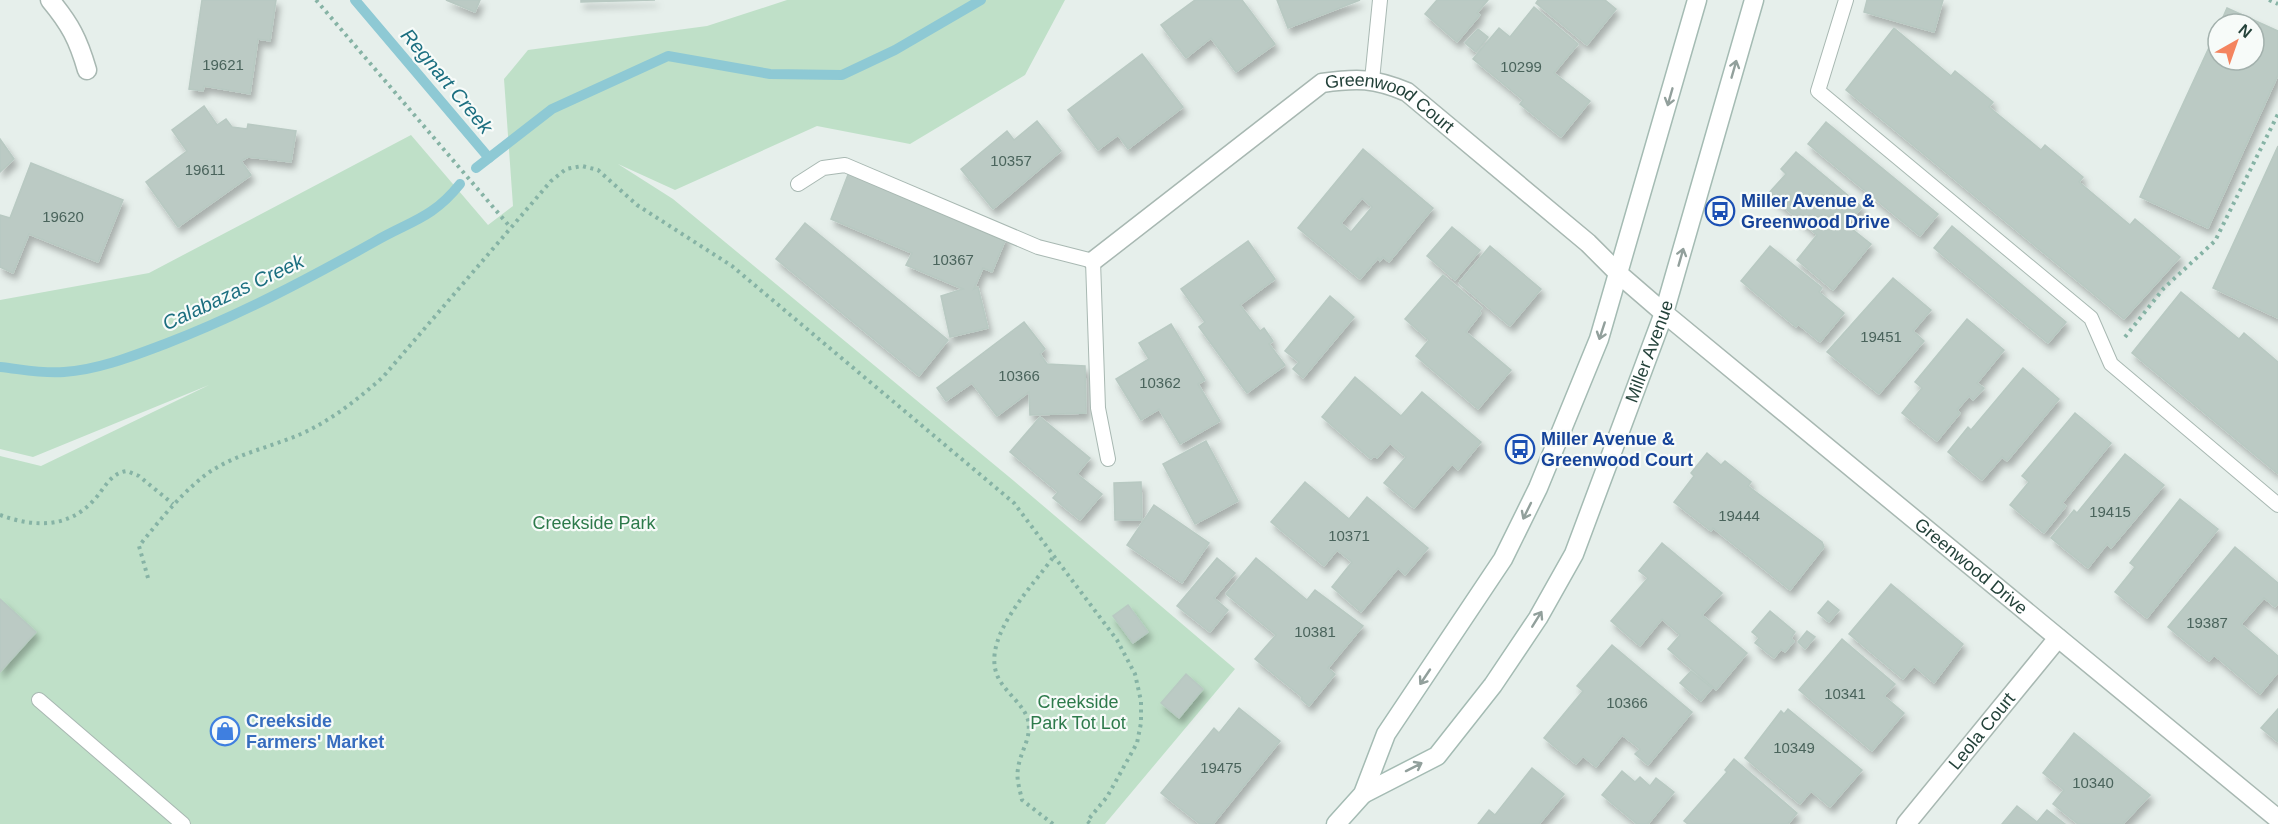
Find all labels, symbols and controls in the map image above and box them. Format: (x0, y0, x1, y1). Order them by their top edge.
north arrow (2206, 12, 2266, 72)
text: N (2235, 21, 2255, 41)
water label: Regnart Creek (397, 24, 498, 139)
house number: 19621 (202, 56, 244, 73)
house number: 10299 (1500, 58, 1542, 75)
one-way arrow (1729, 60, 1740, 79)
street label: Greenwood Court (1324, 70, 1458, 137)
one-way arrow (1664, 87, 1675, 106)
house number: 10357 (990, 152, 1032, 169)
house number: 19611 (185, 161, 225, 178)
place label: Miller Avenue & Greenwood Drive (1741, 191, 1890, 232)
bus stop icon: Miller Avenue & Greenwood Drive (1704, 195, 1736, 227)
house number: 19620 (42, 208, 84, 225)
one-way arrow (1676, 248, 1687, 267)
water label: Calabazas Creek (159, 249, 308, 334)
house number: 10367 (932, 251, 974, 268)
street label: Miller Avenue (1621, 298, 1677, 405)
one-way arrow (1595, 321, 1606, 340)
house number: 19451 (1860, 328, 1902, 345)
house number: 10366 (998, 367, 1040, 384)
house number: 10362 (1139, 374, 1181, 391)
place label: Miller Avenue & Greenwood Court (1541, 429, 1693, 470)
bus stop icon: Miller Avenue & Greenwood Court (1504, 433, 1536, 465)
one-way arrow (1520, 501, 1532, 519)
house number: 19415 (2089, 503, 2131, 520)
house number: 19444 (1718, 507, 1760, 524)
park label: Creekside Park (532, 513, 657, 533)
street label: Greenwood Drive (1911, 514, 2032, 618)
house number: 10371 (1328, 527, 1370, 544)
one-way arrow (1532, 611, 1544, 628)
house number: 19387 (2186, 614, 2228, 631)
house number: 10381 (1294, 623, 1336, 640)
one-way arrow (1419, 668, 1431, 685)
house number: 10341 (1824, 685, 1866, 702)
street label: Leola Court (1945, 689, 2019, 773)
park label: Creekside Park Tot Lot (1030, 692, 1126, 733)
house number: 10366 (1606, 694, 1648, 711)
place label: Creekside Farmers' Market (246, 711, 384, 752)
shop icon: Creekside Farmers' Market (209, 715, 241, 747)
house number: 10349 (1773, 739, 1815, 756)
house number: 19475 (1200, 759, 1242, 776)
one-way arrow (1405, 761, 1423, 773)
house number: 10340 (2072, 774, 2114, 791)

